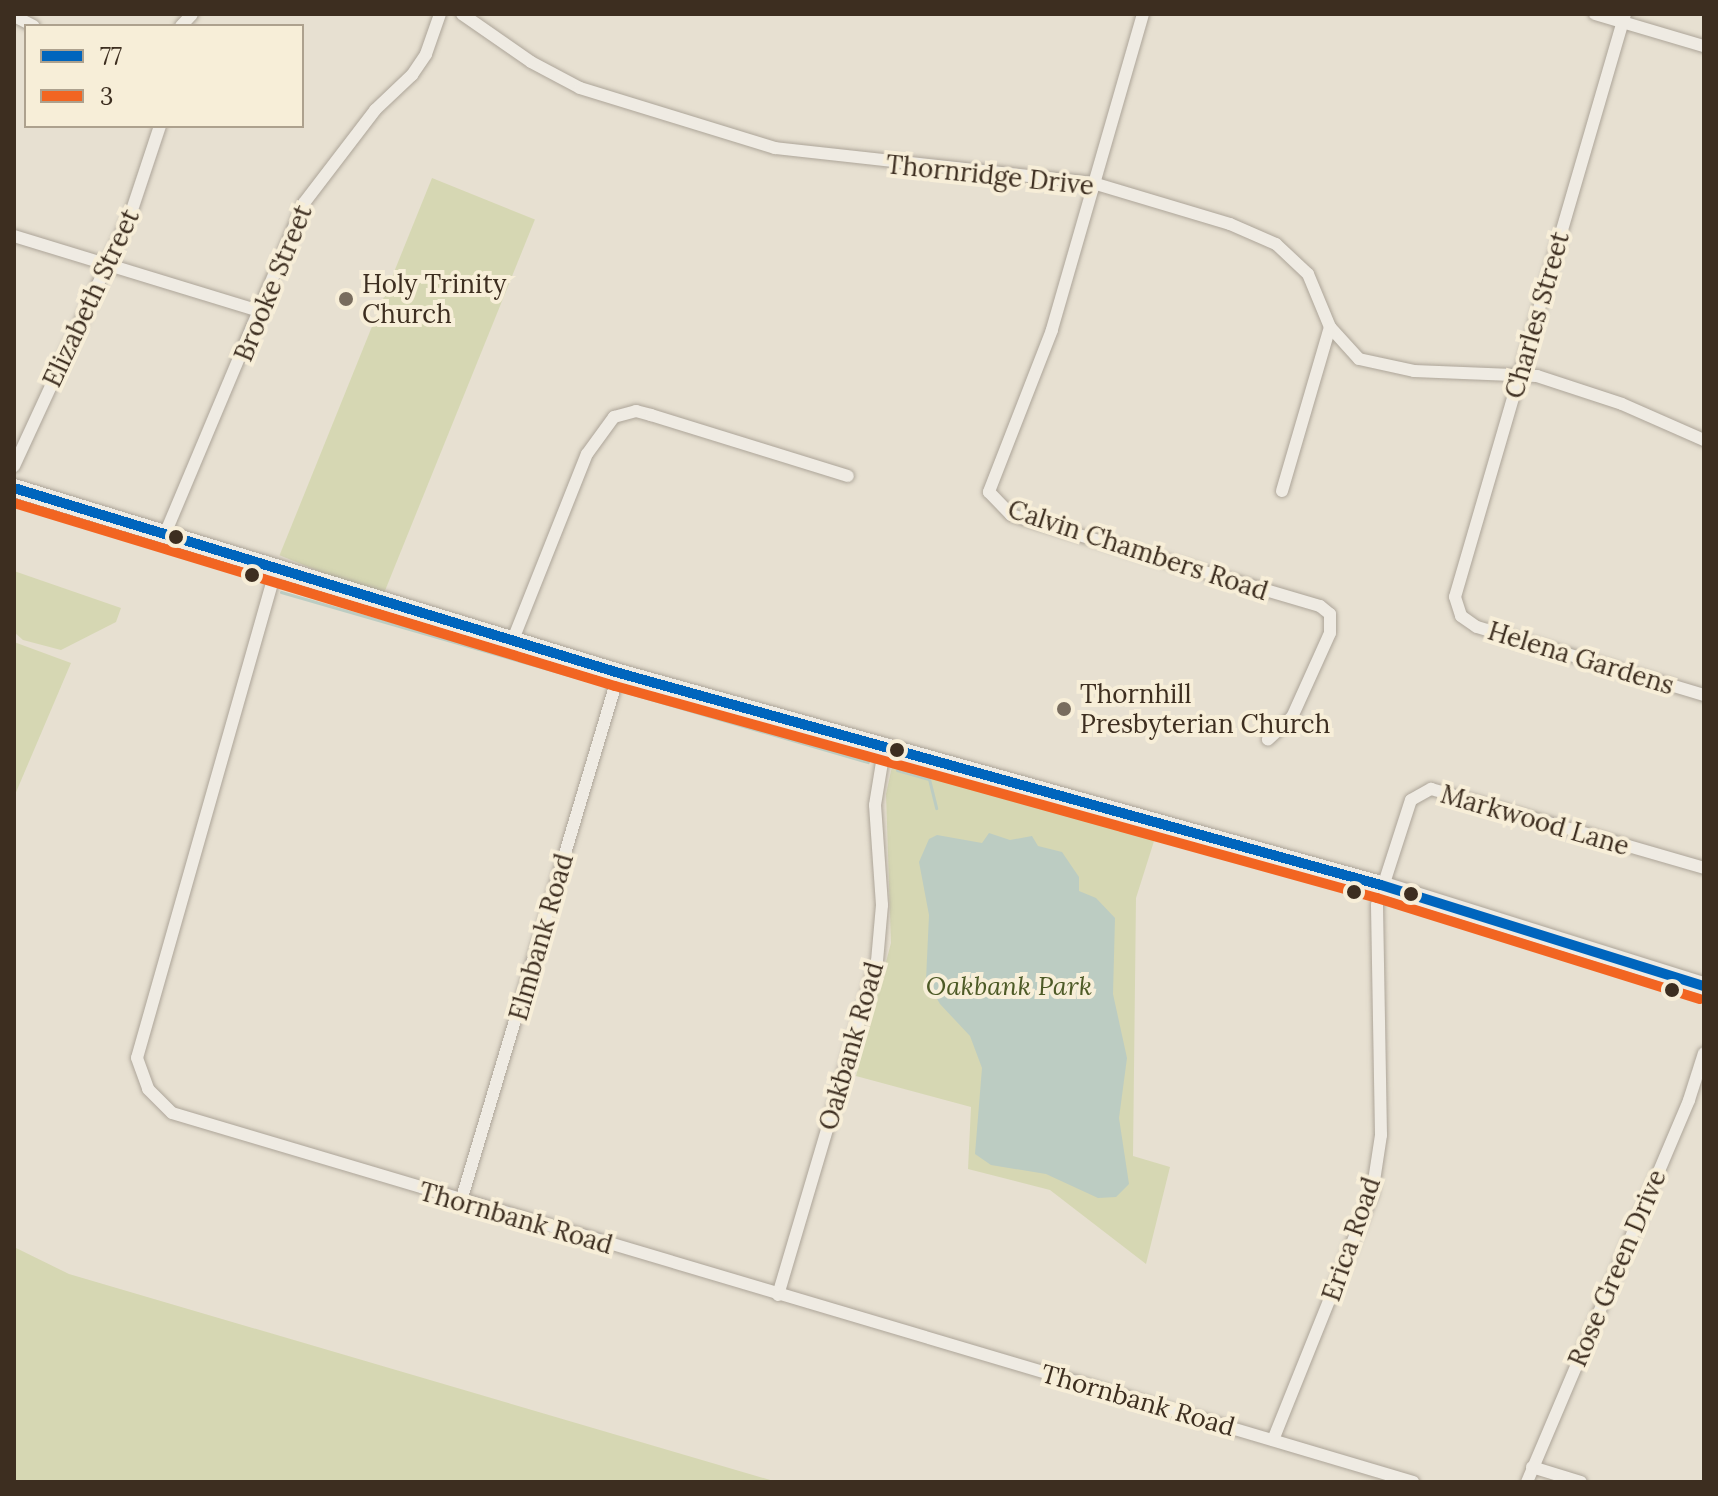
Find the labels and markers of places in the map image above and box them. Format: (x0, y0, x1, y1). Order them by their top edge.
place label: Holy Trinity Church (362, 268, 507, 330)
marker: Holy Trinity Church (337, 290, 355, 308)
unlabelled marker (168, 529, 184, 545)
unlabelled marker (244, 567, 260, 583)
place label: Thornhill Presbyterian Church (1080, 678, 1330, 740)
marker: Thornhill Presbyterian Church (1055, 700, 1073, 718)
unlabelled marker (889, 742, 905, 758)
unlabelled marker (1346, 884, 1362, 900)
unlabelled marker (1403, 886, 1419, 902)
unlabelled marker (1664, 982, 1680, 998)

